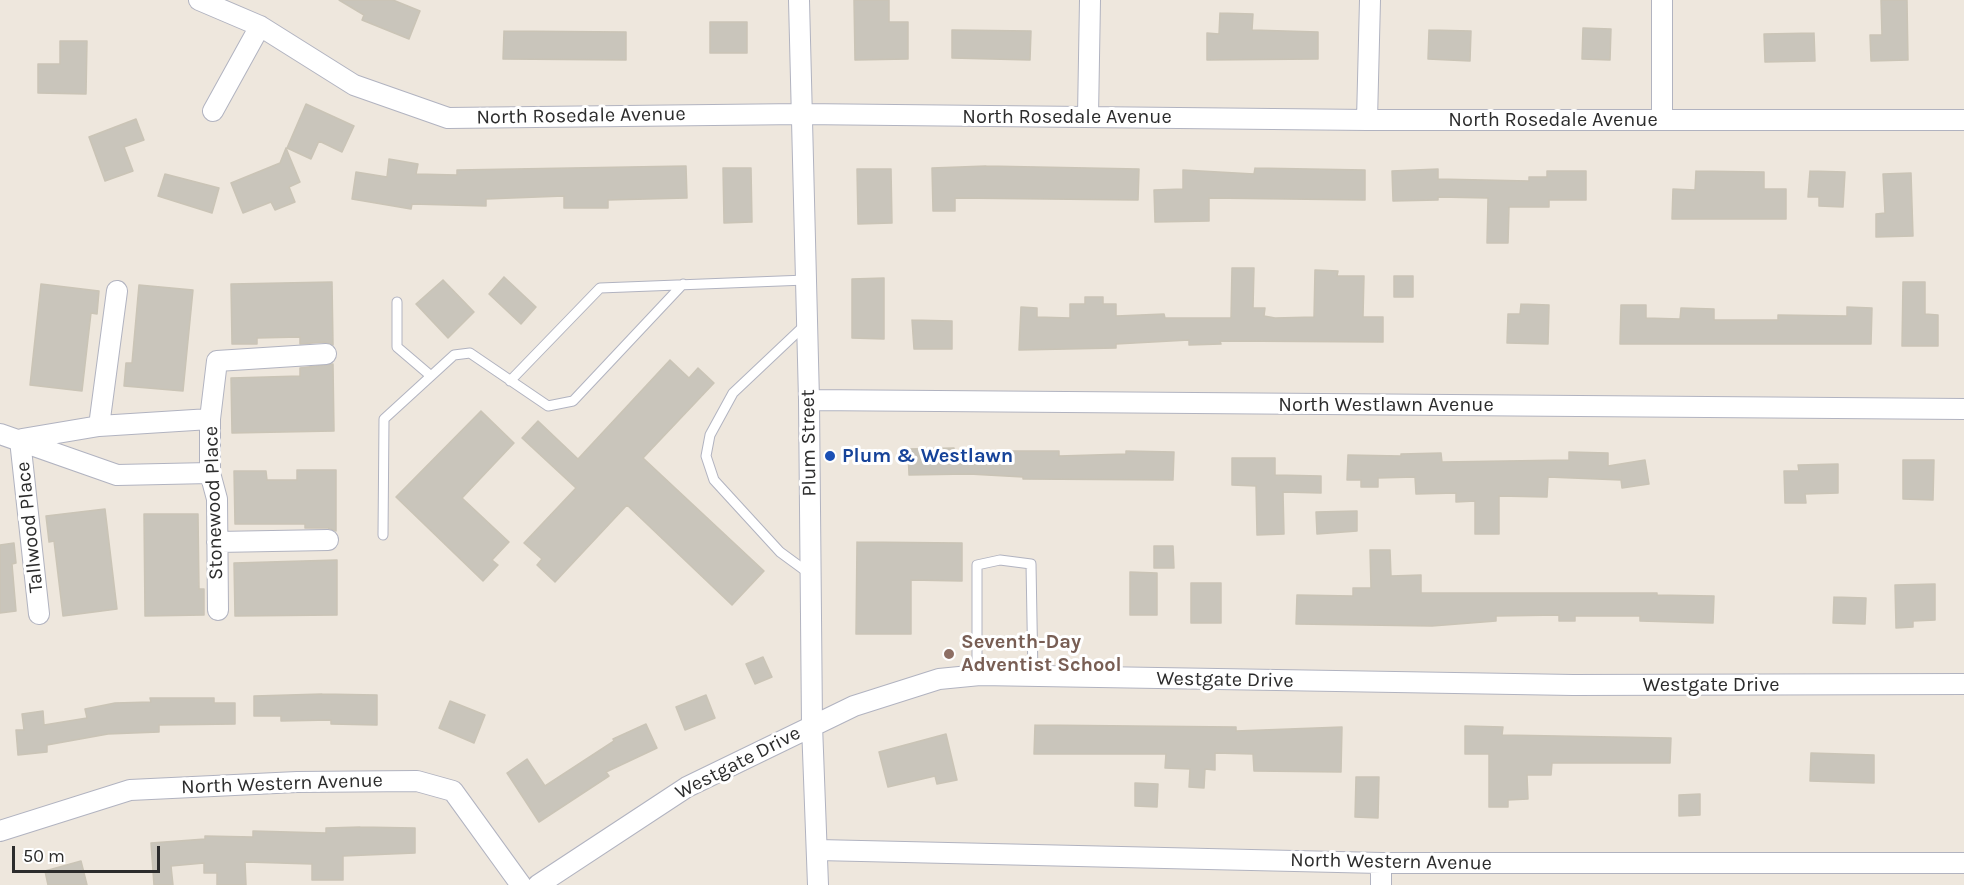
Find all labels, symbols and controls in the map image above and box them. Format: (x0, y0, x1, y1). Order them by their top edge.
street label: North Rosedale Avenue (476, 102, 686, 130)
street label: North Rosedale Avenue (962, 105, 1172, 129)
street label: North Rosedale Avenue (1448, 108, 1658, 132)
street label: Plum Street (796, 389, 822, 497)
street label: North Westlawn Avenue (1278, 393, 1494, 417)
street label: Stonewood Place (199, 426, 229, 580)
place label: Plum & Westlawn (842, 444, 1013, 468)
marker: Plum & Westlawn (823, 449, 837, 463)
street label: Tallwood Place (11, 460, 49, 594)
place label: Seventh-Day Adventist School (961, 630, 1122, 677)
marker: Seventh-Day Adventist School (942, 647, 956, 661)
street label: Westgate Drive (1156, 667, 1294, 693)
street label: Westgate Drive (1642, 673, 1780, 697)
street label: Westgate Drive (671, 721, 805, 805)
street label: North Western Avenue (181, 768, 383, 800)
scale bar (15, 834, 164, 872)
text: 50 m (23, 845, 65, 867)
street label: North Western Avenue (1290, 848, 1492, 876)

